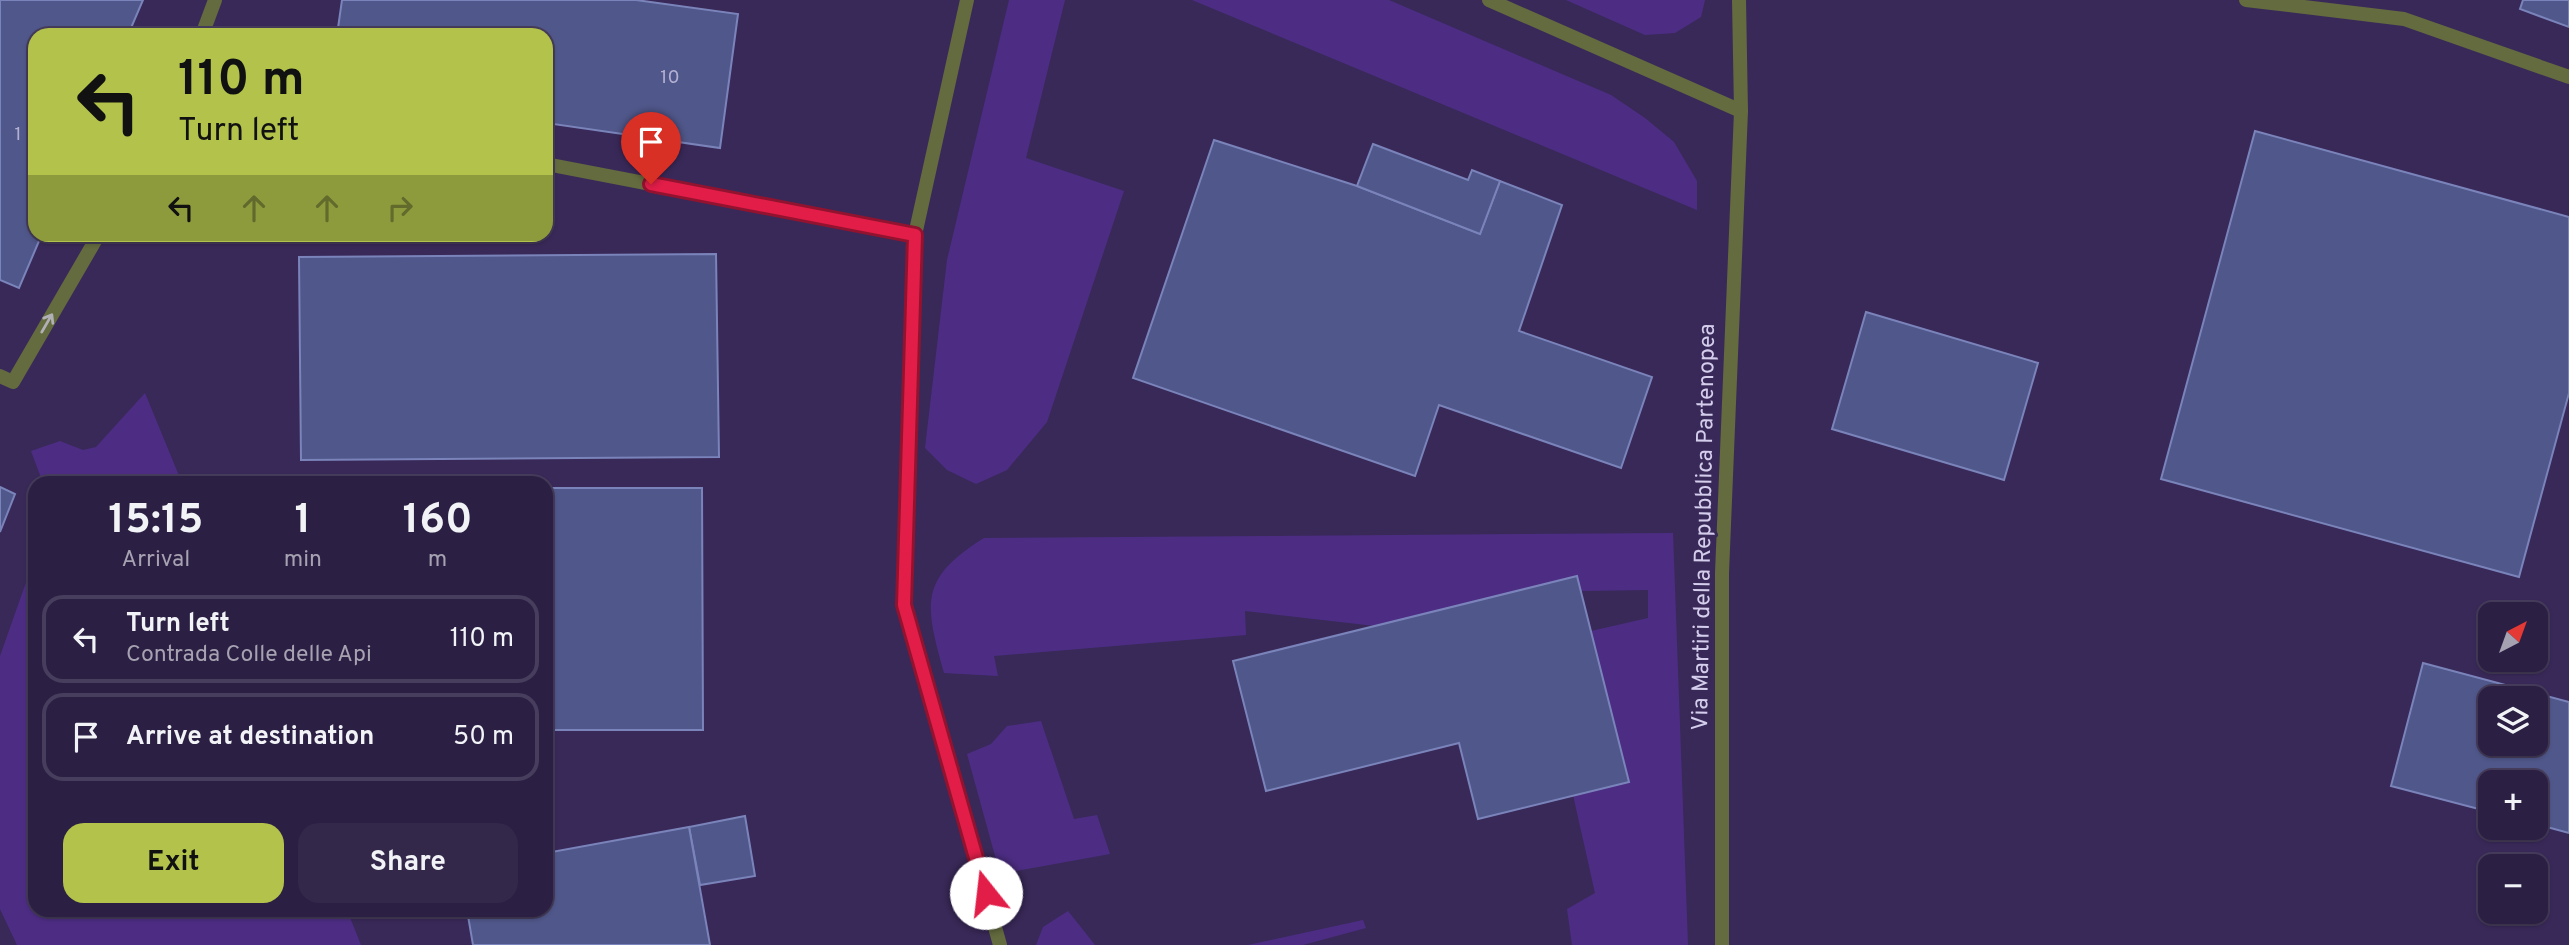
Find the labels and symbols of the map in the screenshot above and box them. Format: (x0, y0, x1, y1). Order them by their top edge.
house number: 10 (660, 66, 680, 90)
pin (621, 112, 681, 184)
house number: 1 (14, 123, 22, 147)
one-way arrow (40, 314, 54, 334)
street label: Via Martiri della Repubblica Partenopea (1687, 323, 1723, 731)
north arrow (2478, 602, 2548, 672)
position arrow (949, 856, 1023, 930)

